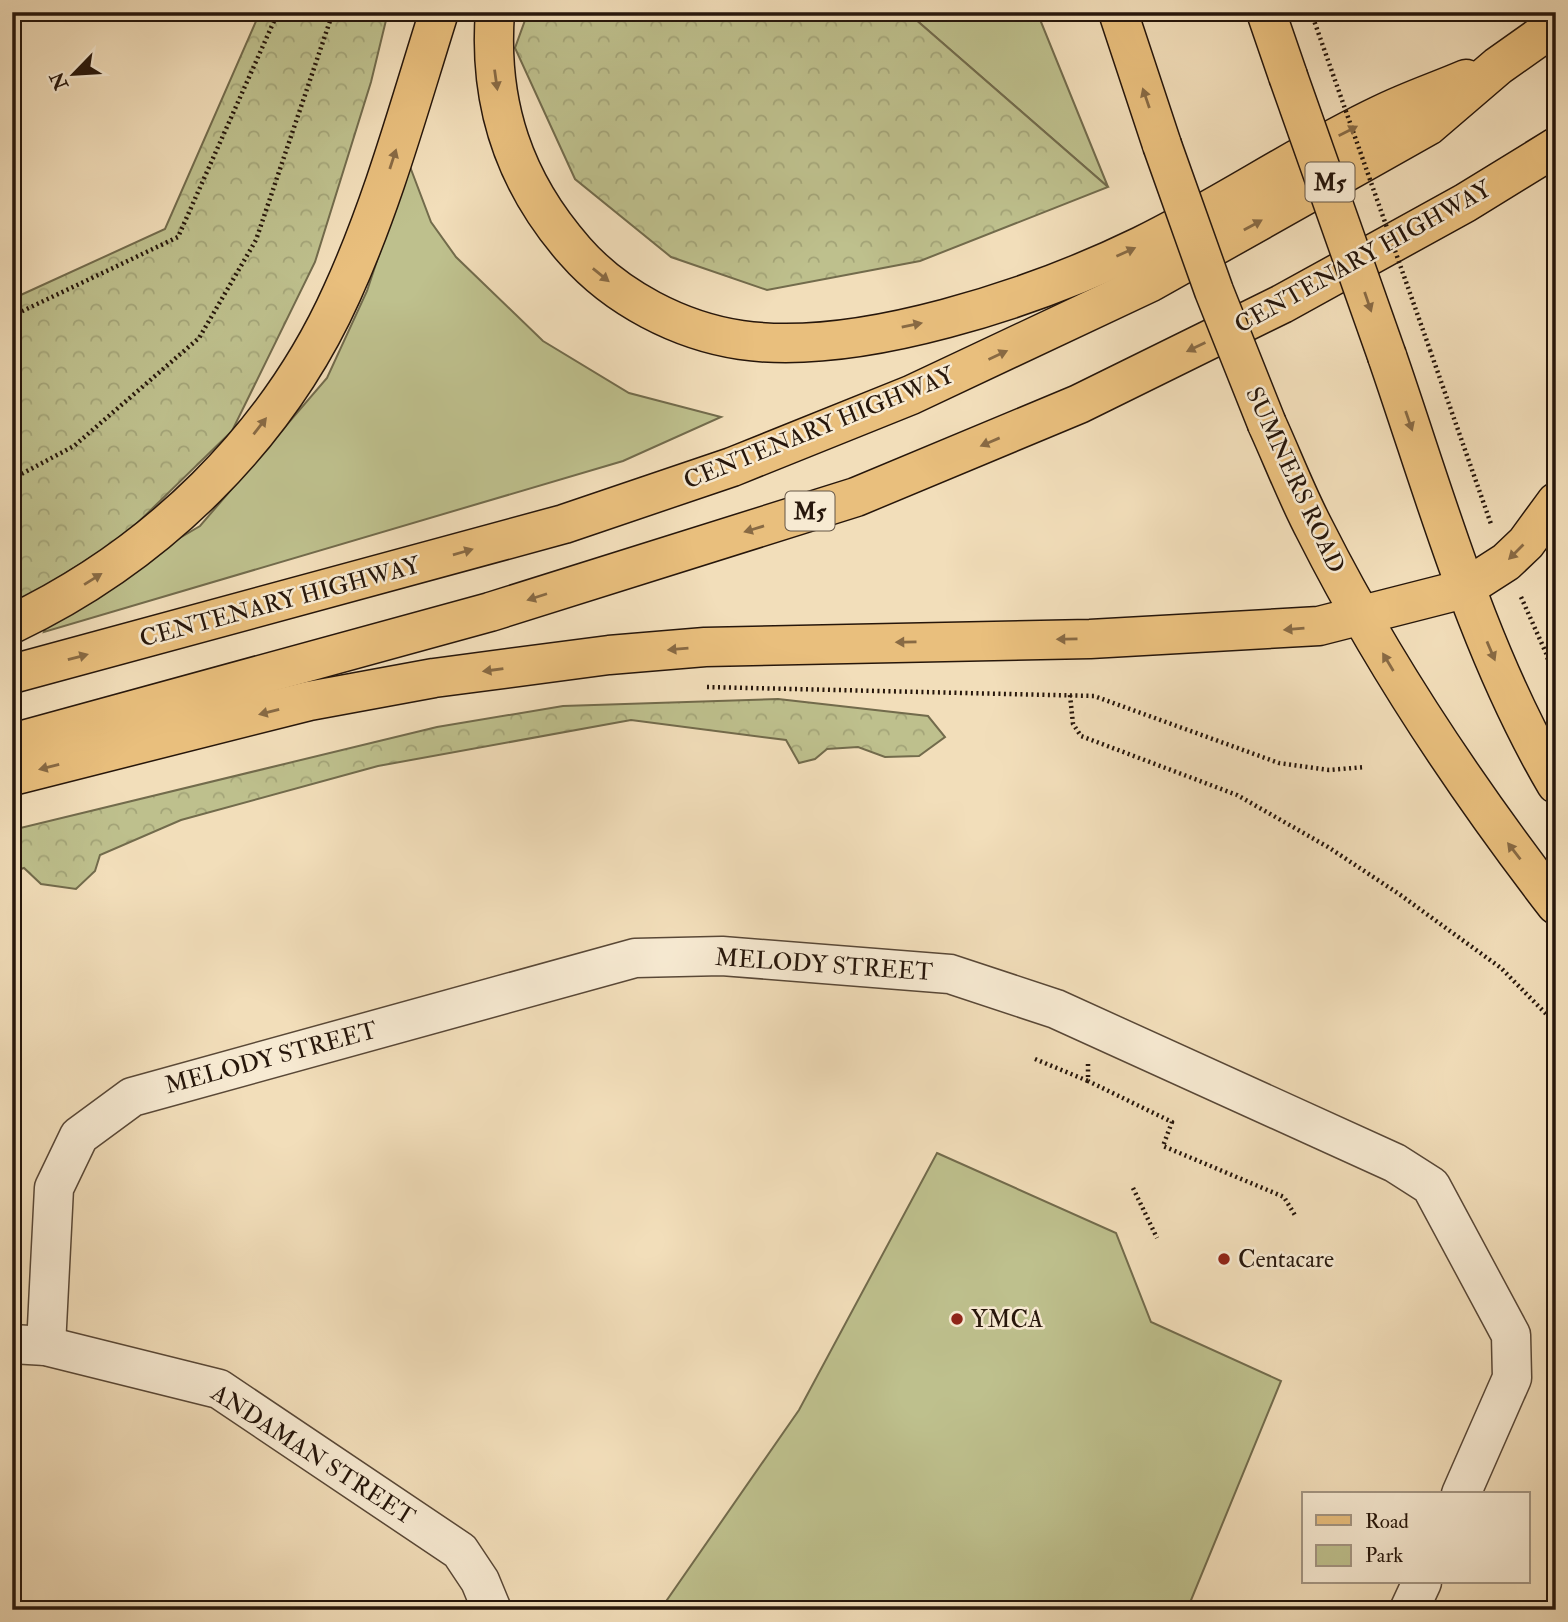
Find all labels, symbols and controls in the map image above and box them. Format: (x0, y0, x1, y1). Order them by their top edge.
north arrow (38, 38, 108, 108)
text: N (45, 67, 74, 94)
one-way arrow (491, 69, 502, 91)
one-way arrow (1140, 88, 1151, 109)
one-way arrow (1338, 126, 1358, 138)
one-way arrow (389, 149, 399, 170)
road number: M5 (1306, 162, 1354, 202)
street label: CENTENARY HIGHWAY (1229, 173, 1497, 341)
one-way arrow (1244, 219, 1263, 231)
one-way arrow (1116, 246, 1137, 257)
one-way arrow (591, 268, 609, 283)
one-way arrow (1363, 291, 1374, 312)
one-way arrow (901, 320, 923, 331)
one-way arrow (1186, 341, 1206, 352)
one-way arrow (988, 349, 1008, 360)
street label: CENTENARY HIGHWAY (679, 359, 959, 497)
street label: SUMNERS ROAD (1238, 382, 1352, 578)
one-way arrow (1404, 410, 1415, 431)
one-way arrow (253, 418, 268, 436)
one-way arrow (979, 436, 1000, 447)
road number: M5 (786, 491, 834, 530)
one-way arrow (743, 524, 764, 535)
one-way arrow (1508, 544, 1525, 560)
one-way arrow (452, 546, 474, 557)
street label: CENTENARY HIGHWAY (136, 549, 424, 654)
one-way arrow (84, 572, 102, 586)
one-way arrow (526, 593, 547, 603)
one-way arrow (1283, 624, 1305, 635)
one-way arrow (1055, 633, 1077, 645)
one-way arrow (894, 636, 916, 648)
one-way arrow (1486, 641, 1497, 662)
one-way arrow (667, 644, 689, 655)
one-way arrow (67, 651, 89, 662)
one-way arrow (1381, 652, 1394, 671)
one-way arrow (481, 664, 503, 675)
one-way arrow (258, 707, 280, 718)
one-way arrow (37, 762, 59, 773)
one-way arrow (1507, 842, 1521, 860)
street label: MELODY STREET (714, 942, 934, 988)
street label: MELODY STREET (162, 1015, 381, 1101)
place label: Centacare (1238, 1244, 1334, 1275)
marker: Centacare (1216, 1251, 1232, 1267)
place label: YMCA (971, 1304, 1043, 1335)
marker: YMCA (949, 1311, 965, 1327)
street label: ANDAMAN STREET (204, 1377, 421, 1533)
legend (1302, 1492, 1530, 1584)
text: Road (1365, 1508, 1410, 1535)
text: Park (1365, 1542, 1403, 1569)

